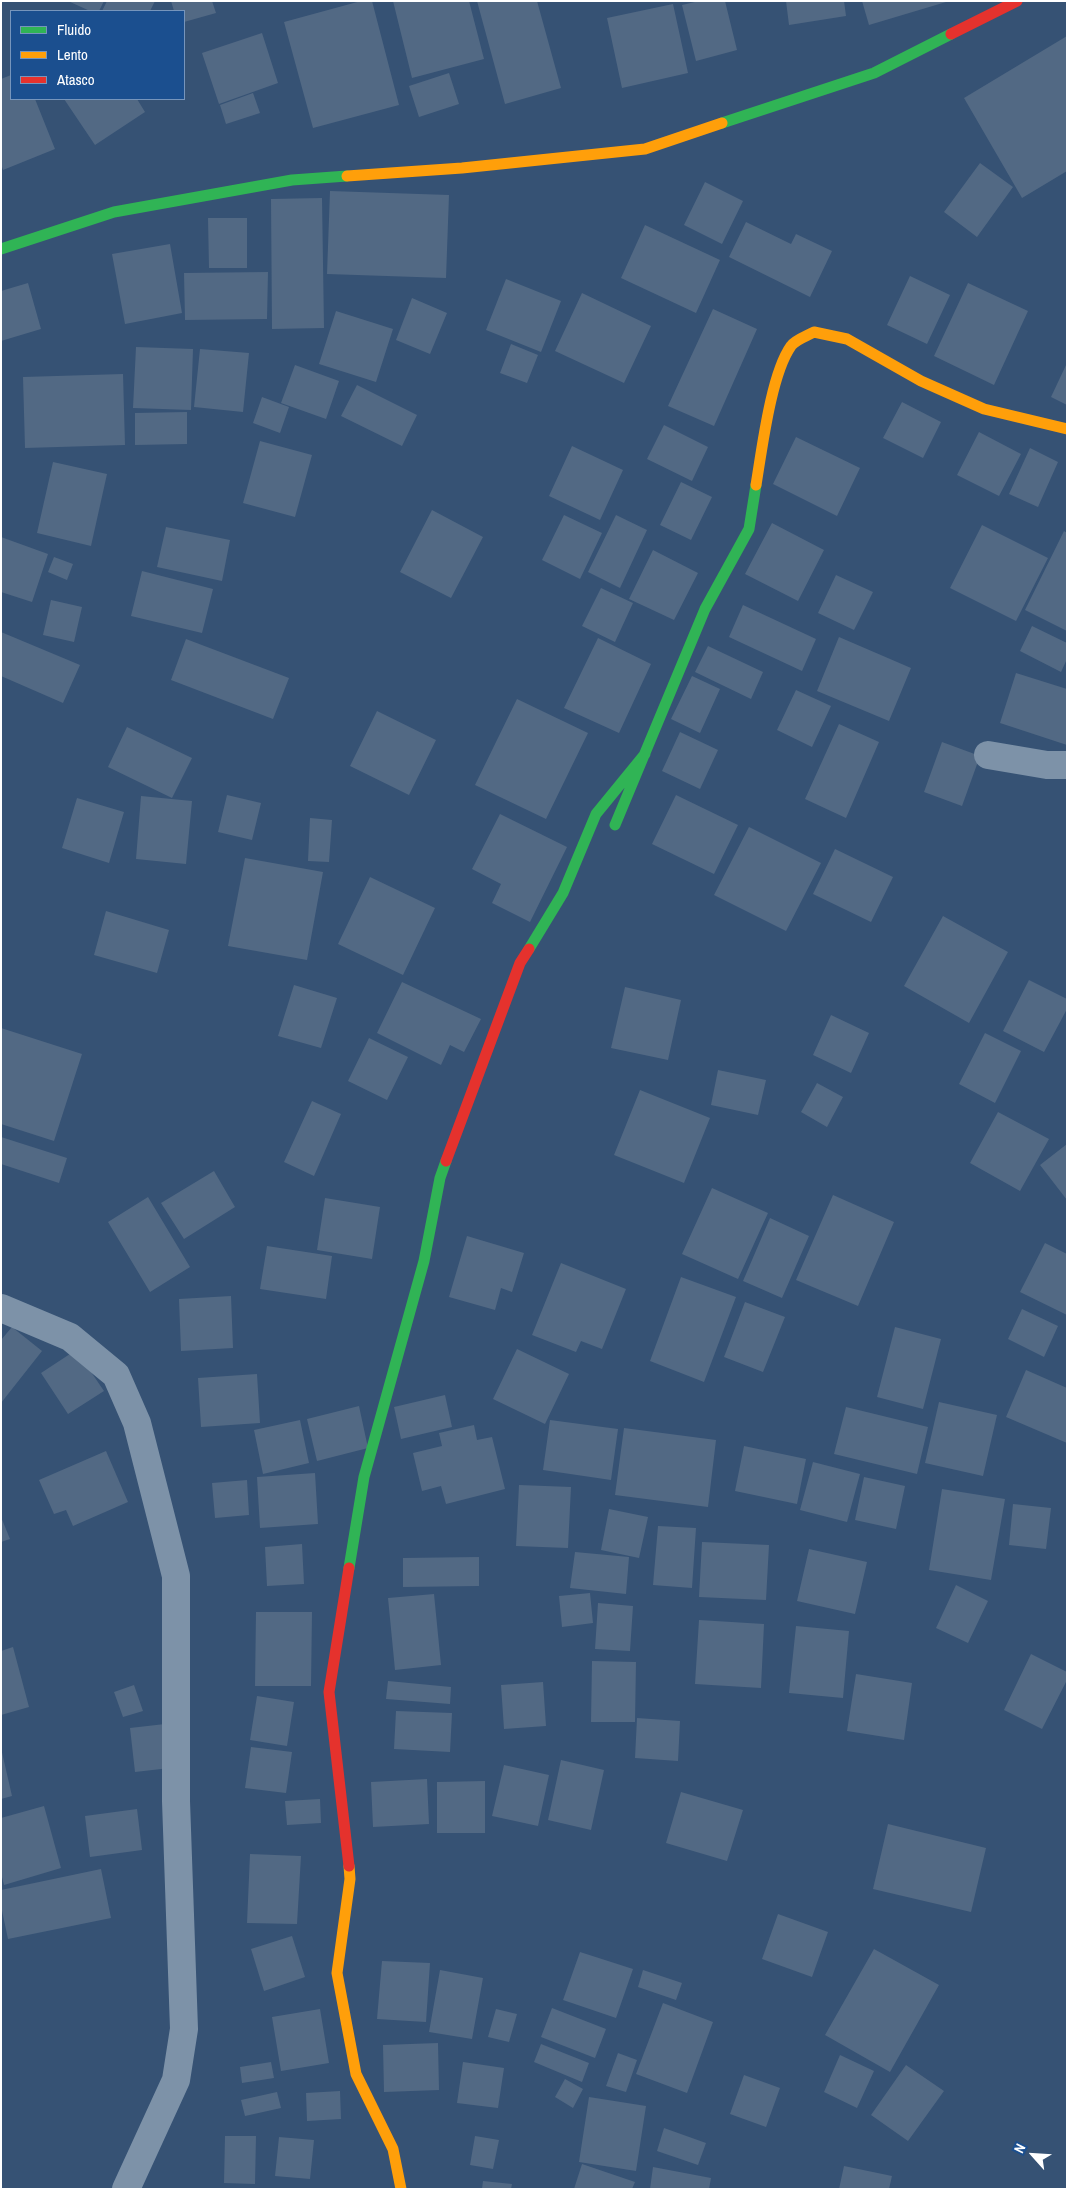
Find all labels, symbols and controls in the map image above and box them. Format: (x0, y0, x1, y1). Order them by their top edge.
legend (10, 10, 185, 100)
text: Fluido (57, 19, 91, 40)
text: Lento (57, 44, 88, 65)
text: Atasco (57, 69, 95, 90)
north arrow (1008, 2130, 1058, 2180)
text: N (1010, 2141, 1029, 2156)

